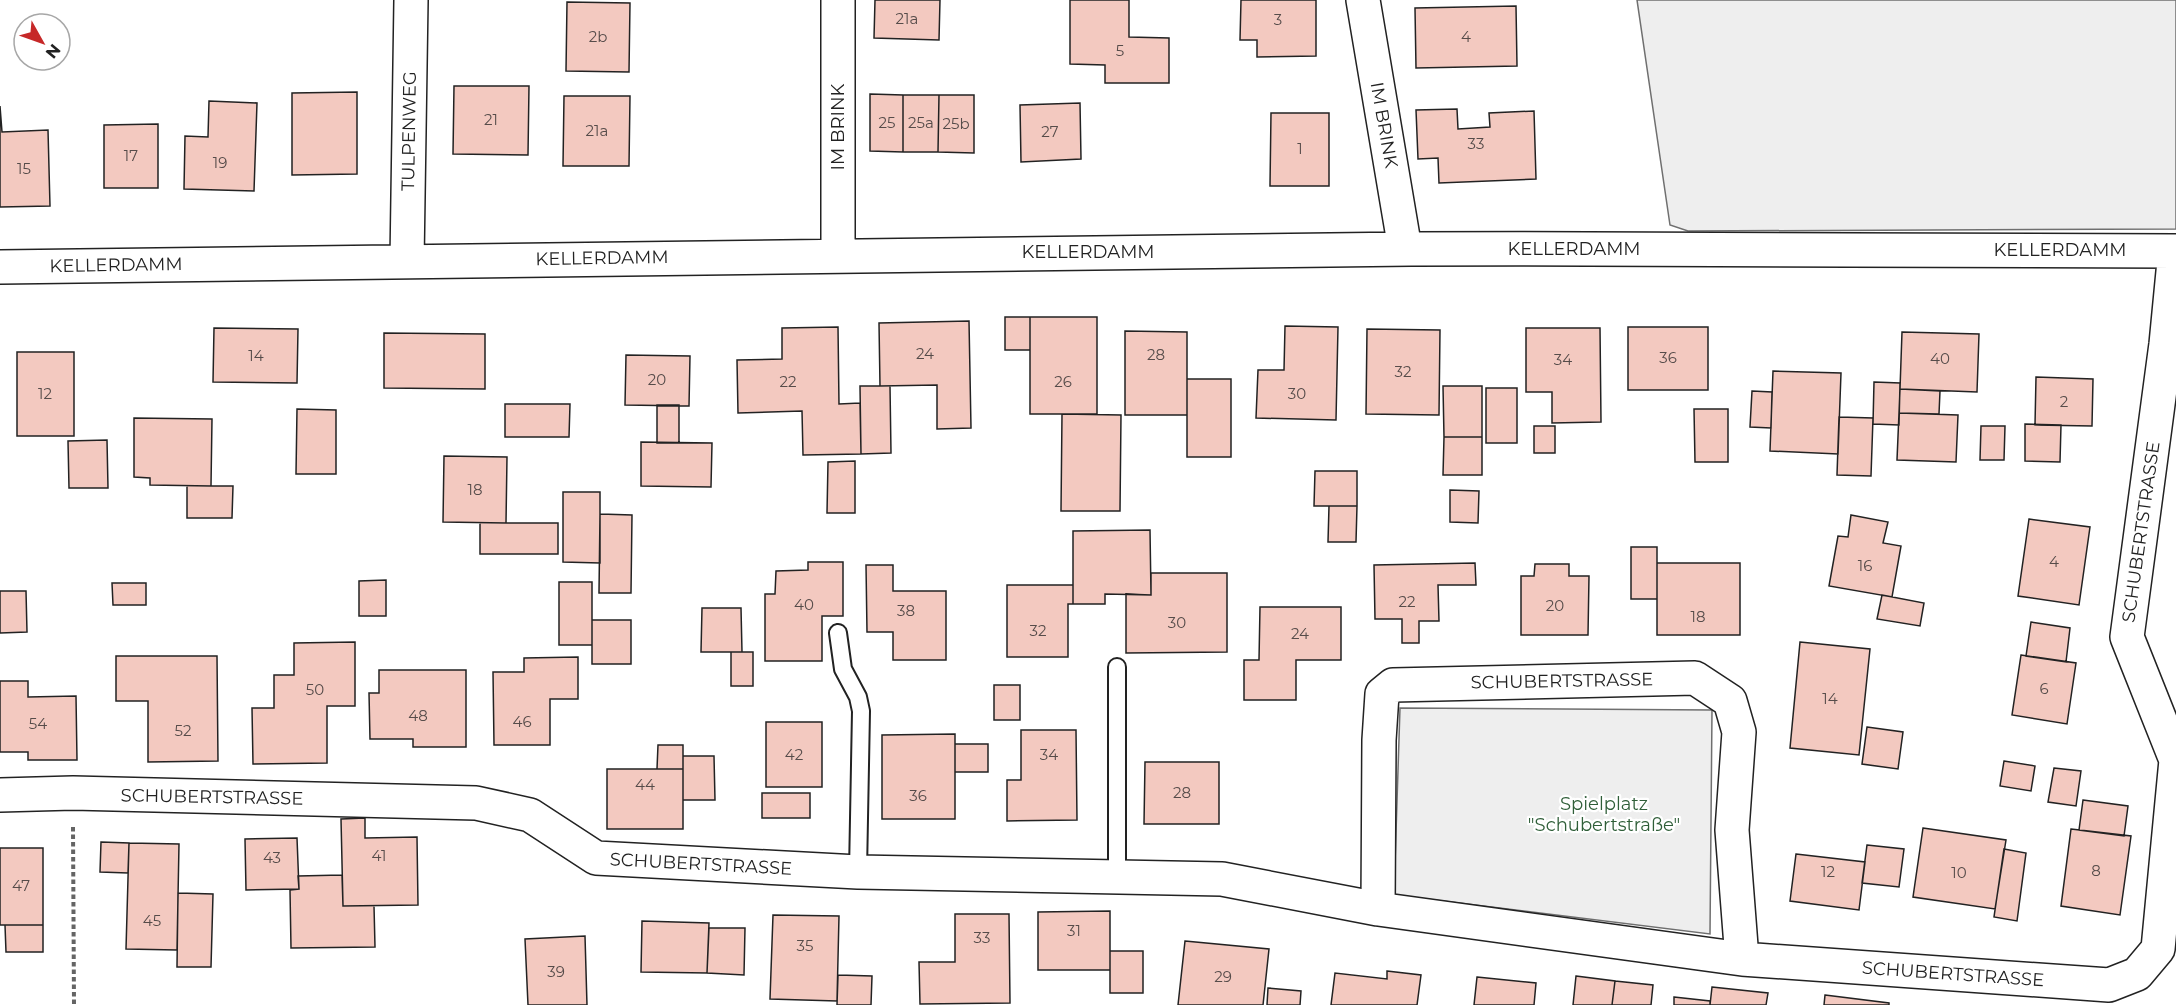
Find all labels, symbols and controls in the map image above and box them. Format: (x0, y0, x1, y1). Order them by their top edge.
house number: 21a (896, 9, 918, 28)
house number: 3 (1274, 10, 1282, 29)
north arrow (12, 12, 72, 72)
house number: 2b (589, 27, 607, 46)
house number: 4 (1461, 27, 1471, 46)
text: N (42, 40, 65, 62)
house number: 5 (1116, 41, 1124, 60)
street label: TULPENWEG (397, 71, 421, 191)
street label: IM BRINK (1366, 80, 1402, 170)
street label: IM BRINK (827, 83, 849, 170)
house number: 21 (484, 110, 498, 129)
house number: 25 (878, 113, 896, 132)
house number: 25a (908, 113, 934, 132)
house number: 25b (942, 114, 970, 133)
house number: 21a (586, 121, 608, 140)
house number: 27 (1041, 122, 1059, 141)
house number: 33 (1468, 134, 1484, 153)
house number: 1 (1297, 139, 1303, 158)
house number: 17 (124, 146, 138, 165)
house number: 19 (213, 153, 227, 172)
house number: 15 (17, 159, 31, 178)
street label: KELLERDAMM (1507, 238, 1641, 260)
street label: KELLERDAMM (1993, 239, 2127, 261)
street label: KELLERDAMM (1021, 241, 1155, 263)
street label: KELLERDAMM (535, 246, 669, 270)
street label: KELLERDAMM (49, 253, 183, 277)
house number: 24 (916, 344, 934, 363)
house number: 28 (1147, 345, 1165, 364)
house number: 14 (248, 346, 264, 365)
house number: 36 (1659, 348, 1677, 367)
house number: 40 (1930, 349, 1950, 368)
house number: 34 (1554, 350, 1572, 369)
house number: 32 (1395, 362, 1411, 381)
house number: 20 (648, 370, 666, 389)
house number: 22 (779, 372, 797, 391)
house number: 26 (1054, 372, 1072, 391)
house number: 12 (38, 384, 52, 403)
house number: 30 (1288, 384, 1306, 403)
house number: 2 (2060, 392, 2068, 411)
street label: SCHUBERTSTRASSE (2117, 440, 2165, 624)
house number: 18 (468, 480, 483, 499)
house number: 4 (2049, 552, 2059, 571)
house number: 16 (1858, 556, 1872, 575)
house number: 22 (1398, 592, 1416, 611)
house number: 40 (794, 595, 814, 614)
house number: 20 (1546, 596, 1564, 615)
house number: 38 (897, 601, 915, 620)
house number: 18 (1691, 607, 1706, 626)
house number: 30 (1168, 613, 1186, 632)
house number: 32 (1030, 621, 1046, 640)
house number: 24 (1291, 624, 1309, 643)
street label: SCHUBERTSTRASSE (1471, 668, 1653, 694)
house number: 6 (2039, 679, 2049, 698)
house number: 50 (306, 680, 324, 699)
house number: 14 (1822, 689, 1838, 708)
house number: 48 (408, 706, 428, 725)
house number: 46 (512, 712, 532, 731)
house number: 54 (29, 714, 47, 733)
house number: 52 (175, 721, 191, 740)
house number: 42 (785, 745, 803, 764)
house number: 34 (1040, 745, 1058, 764)
house number: 44 (635, 775, 655, 794)
house number: 28 (1173, 783, 1191, 802)
street label: SCHUBERTSTRASSE (121, 784, 303, 810)
house number: 36 (909, 786, 927, 805)
park label: Spielplatz "Schubertstraße" (1528, 793, 1680, 836)
house number: 41 (372, 846, 386, 865)
house number: 43 (263, 848, 281, 867)
street label: SCHUBERTSTRASSE (609, 848, 793, 880)
house number: 8 (2091, 861, 2101, 880)
house number: 12 (1821, 862, 1835, 881)
house number: 10 (1951, 863, 1967, 882)
house number: 47 (12, 876, 30, 895)
house number: 45 (143, 911, 161, 930)
house number: 31 (1067, 921, 1081, 940)
house number: 33 (974, 928, 990, 947)
house number: 35 (797, 936, 813, 955)
street label: SCHUBERTSTRASSE (1861, 957, 2045, 991)
house number: 39 (547, 962, 565, 981)
house number: 29 (1214, 967, 1232, 986)

